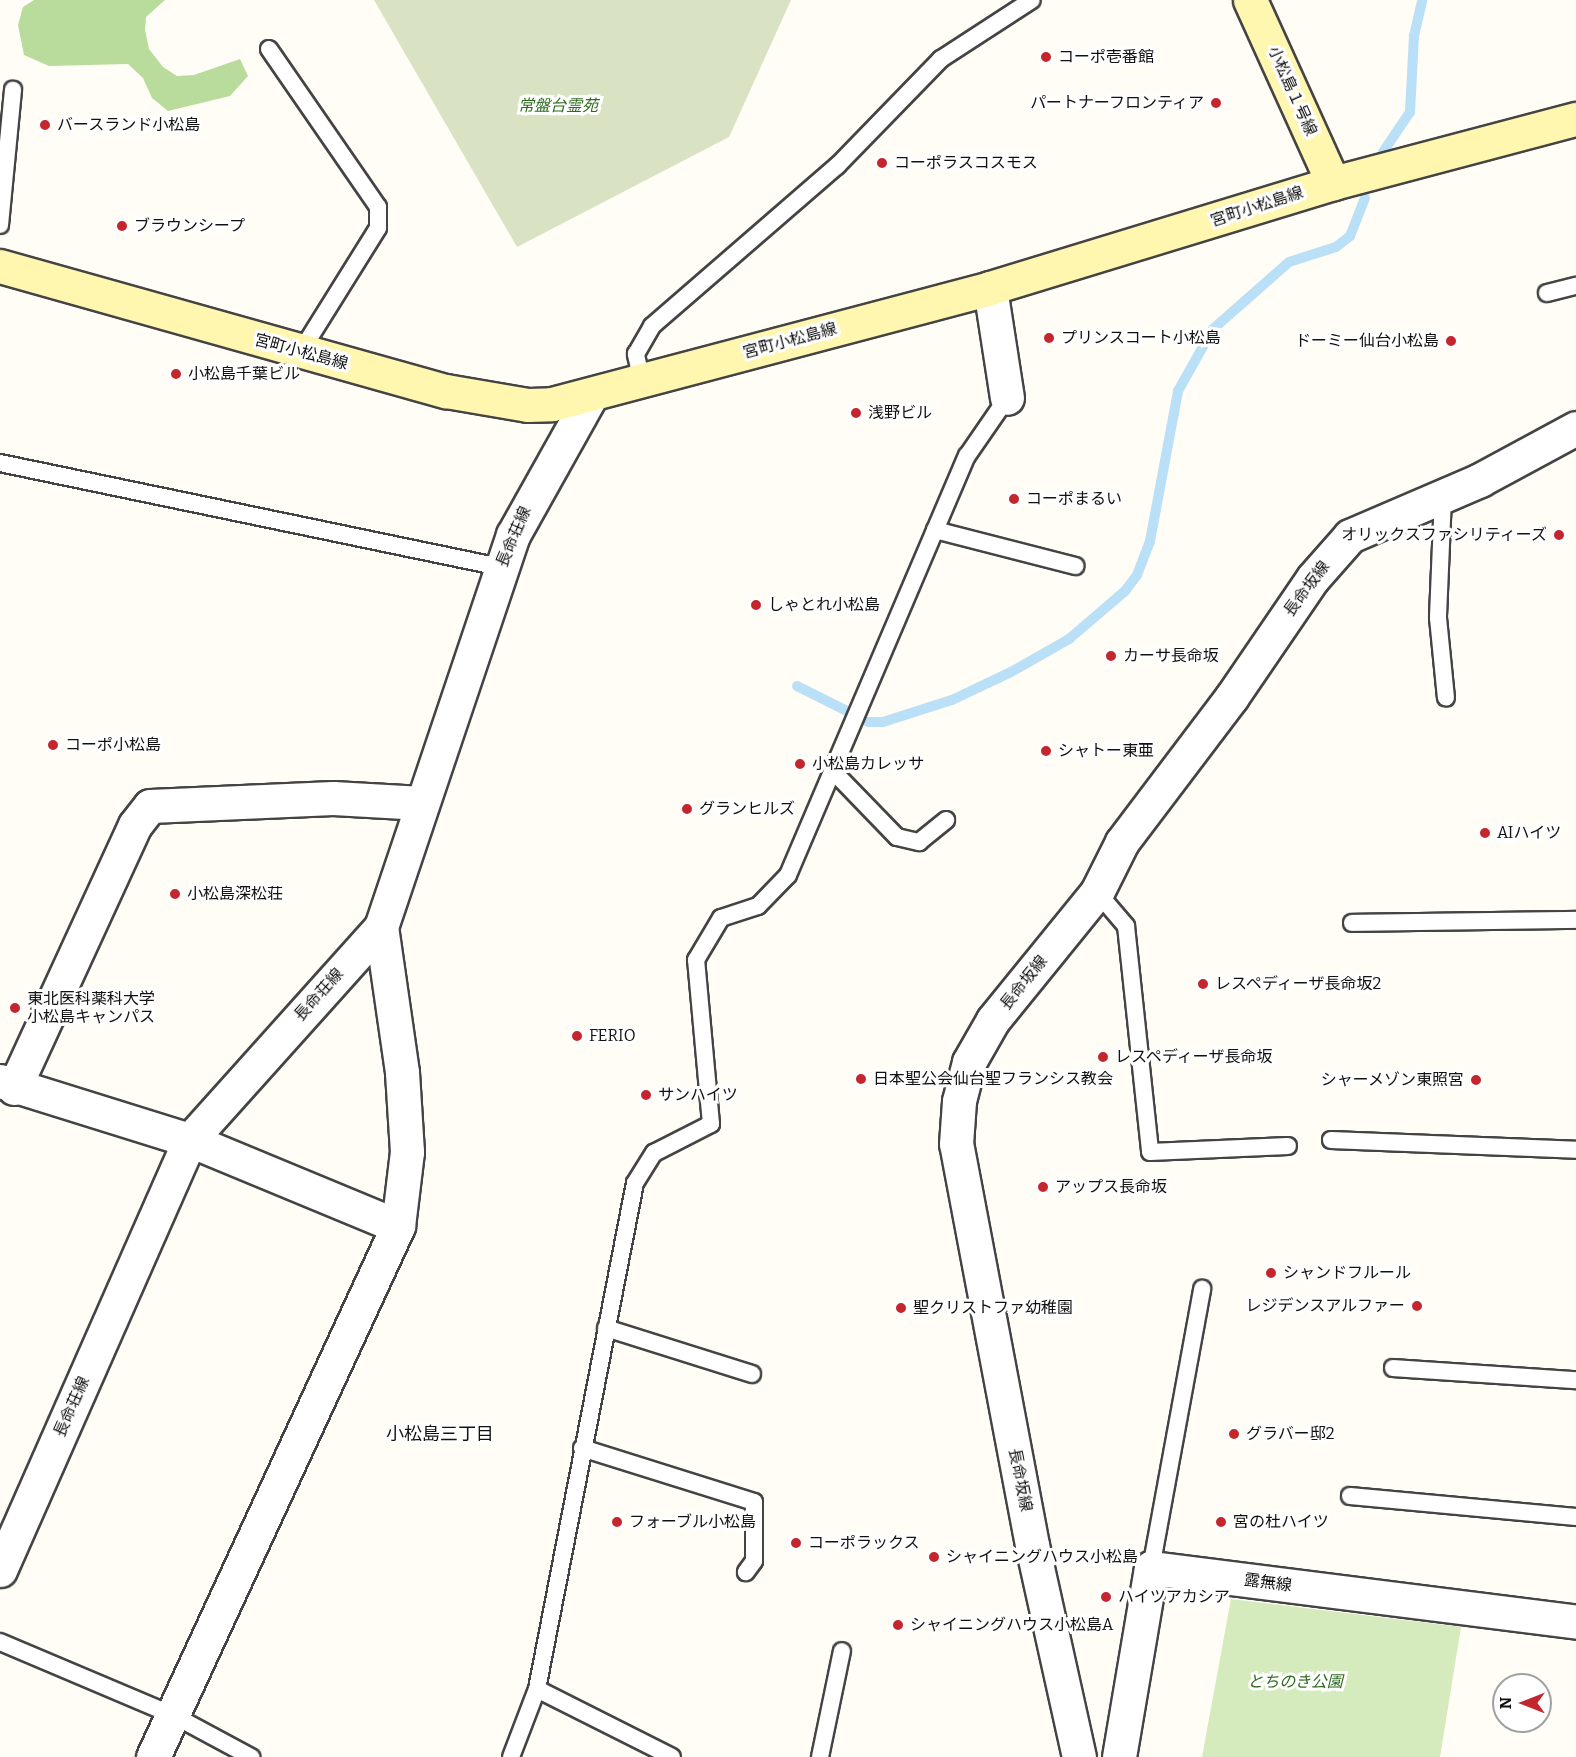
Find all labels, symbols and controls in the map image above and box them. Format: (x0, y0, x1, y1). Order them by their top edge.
street label: 小松島１号線 (1264, 43, 1320, 139)
place label: コーポ壱番館 (1058, 47, 1154, 67)
marker: コーポ壱番館 (1039, 50, 1053, 64)
place label: パートナーフロンティア (1028, 93, 1204, 113)
park label: 常盤台霊苑 (518, 96, 598, 116)
marker: パートナーフロンティア (1209, 96, 1223, 110)
place label: バースランド小松島 (57, 115, 201, 135)
marker: バースランド小松島 (38, 118, 52, 132)
place label: コーポラスコスモス (894, 153, 1038, 173)
marker: コーポラスコスモス (875, 156, 889, 170)
street label: 宮町小松島線 (1208, 183, 1306, 231)
place label: ブラウンシープ (134, 216, 246, 236)
marker: ブラウンシープ (115, 219, 129, 233)
street label: 宮町小松島線 (741, 319, 839, 363)
place label: プリンスコート小松島 (1061, 328, 1221, 348)
street label: 宮町小松島線 (252, 330, 350, 374)
marker: プリンスコート小松島 (1042, 331, 1056, 345)
place label: ドーミー仙台小松島 (1295, 331, 1439, 351)
marker: ドーミー仙台小松島 (1444, 334, 1458, 348)
place label: 小松島千葉ビル (188, 364, 300, 384)
marker: 小松島千葉ビル (169, 367, 183, 381)
place label: 浅野ビル (868, 403, 932, 423)
marker: 浅野ビル (849, 406, 863, 420)
place label: コーポまるい (1026, 489, 1122, 509)
marker: コーポまるい (1007, 492, 1021, 506)
street label: 長命荘線 (493, 504, 535, 570)
place label: オリックスファシリティーズ (1339, 525, 1547, 545)
marker: オリックスファシリティーズ (1552, 528, 1566, 542)
street label: 長命坂線 (1280, 558, 1334, 620)
place label: しゃとれ小松島 (768, 595, 880, 615)
marker: しゃとれ小松島 (749, 598, 763, 612)
place label: カーサ長命坂 (1123, 646, 1219, 666)
marker: カーサ長命坂 (1104, 649, 1118, 663)
place label: コーポ小松島 (65, 735, 161, 755)
marker: コーポ小松島 (46, 738, 60, 752)
place label: シャトー東亜 (1058, 741, 1154, 761)
marker: シャトー東亜 (1039, 744, 1053, 758)
place label: 小松島カレッサ (812, 754, 924, 774)
marker: 小松島カレッサ (793, 757, 807, 771)
place label: グランヒルズ (699, 799, 795, 819)
marker: グランヒルズ (680, 802, 694, 816)
place label: AIハイツ (1497, 823, 1561, 843)
marker: AIハイツ (1478, 826, 1492, 840)
place label: 小松島深松荘 (187, 884, 283, 904)
marker: 小松島深松荘 (168, 887, 182, 901)
street label: 長命坂線 (996, 952, 1052, 1014)
street label: 長命荘線 (290, 965, 348, 1025)
place label: レスペディーザ長命坂2 (1215, 974, 1384, 994)
marker: レスペディーザ長命坂2 (1196, 977, 1210, 991)
place label: 東北医科薬科大学 小松島キャンパス (27, 989, 155, 1027)
marker: 東北医科薬科大学 小松島キャンパス (8, 1001, 22, 1015)
place label: FERIO (589, 1026, 636, 1046)
marker: FERIO (570, 1029, 584, 1043)
place label: レスペディーザ長命坂 (1115, 1047, 1275, 1067)
marker: レスペディーザ長命坂 (1096, 1050, 1110, 1064)
place label: 日本聖公会仙台聖フランシス教会 (873, 1069, 1113, 1089)
place label: シャーメゾン東照宮 (1320, 1070, 1464, 1090)
marker: 日本聖公会仙台聖フランシス教会 (854, 1072, 868, 1086)
marker: シャーメゾン東照宮 (1469, 1073, 1483, 1087)
place label: サンハイツ (658, 1085, 738, 1105)
marker: サンハイツ (639, 1088, 653, 1102)
place label: アップス長命坂 (1055, 1177, 1167, 1197)
marker: アップス長命坂 (1036, 1180, 1050, 1194)
place label: シャンドフルール (1283, 1263, 1411, 1283)
marker: シャンドフルール (1264, 1266, 1278, 1280)
place label: レジデンスアルファー (1245, 1296, 1405, 1316)
place label: 聖クリストファ幼稚園 (913, 1298, 1073, 1318)
marker: レジデンスアルファー (1410, 1299, 1424, 1313)
marker: 聖クリストファ幼稚園 (894, 1301, 908, 1315)
street label: 長命荘線 (50, 1374, 94, 1440)
district label: 小松島三丁目 (386, 1423, 494, 1445)
place label: グラバー邸2 (1246, 1424, 1335, 1444)
marker: グラバー邸2 (1227, 1427, 1241, 1441)
street label: 長命坂線 (1004, 1447, 1036, 1513)
place label: フォーブル小松島 (629, 1512, 757, 1532)
place label: 宮の杜ハイツ (1233, 1512, 1329, 1532)
marker: フォーブル小松島 (610, 1515, 624, 1529)
marker: 宮の杜ハイツ (1214, 1515, 1228, 1529)
place label: コーポラックス (808, 1533, 920, 1553)
marker: コーポラックス (789, 1536, 803, 1550)
place label: シャイニングハウス小松島 (946, 1547, 1138, 1567)
marker: シャイニングハウス小松島 (927, 1550, 941, 1564)
street label: 露無線 (1243, 1571, 1293, 1595)
place label: ハイツアカシア (1118, 1587, 1230, 1607)
marker: ハイツアカシア (1099, 1590, 1113, 1604)
place label: シャイニングハウス小松島A (910, 1615, 1113, 1635)
marker: シャイニングハウス小松島A (891, 1618, 905, 1632)
park label: とちのき公園 (1247, 1672, 1343, 1692)
north arrow (1492, 1673, 1552, 1733)
text: N (1496, 1697, 1515, 1709)

